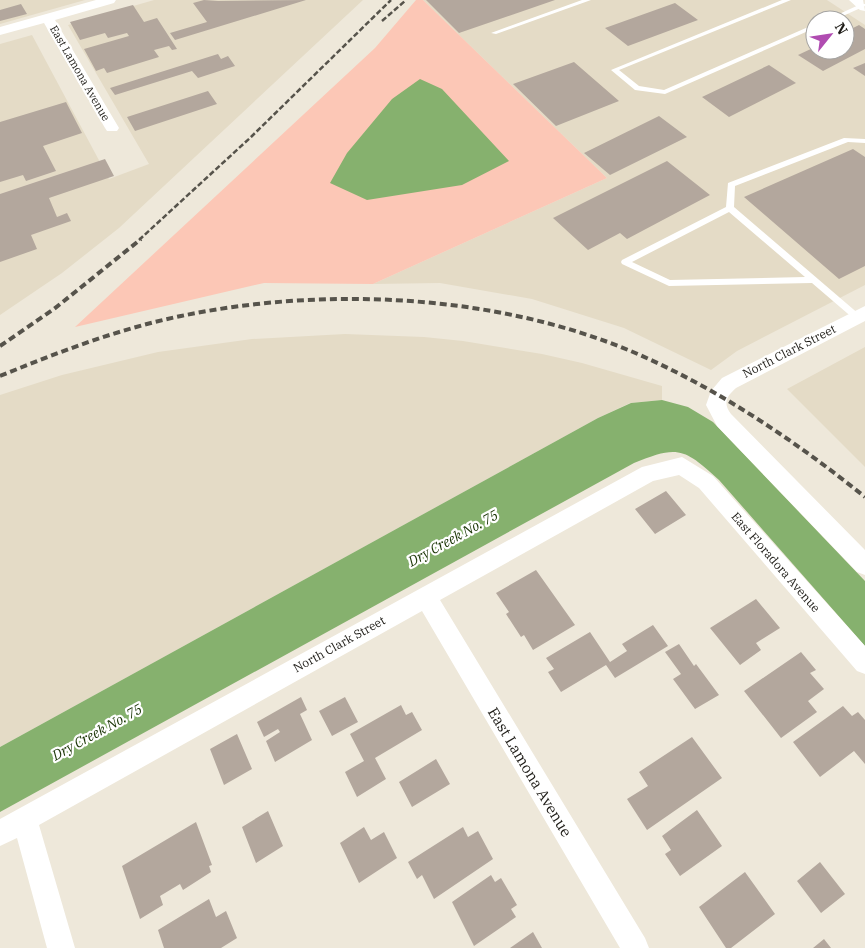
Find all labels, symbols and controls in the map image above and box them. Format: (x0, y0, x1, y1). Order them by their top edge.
north arrow (805, 10, 855, 60)
text: N (831, 19, 852, 38)
street label: East Lamona Avenue (47, 23, 113, 123)
street label: North Clark Street (740, 321, 838, 381)
water label: Dry Creek No. 75 (404, 506, 502, 571)
street label: East Floradora Avenue (728, 509, 824, 615)
street label: North Clark Street (290, 613, 388, 675)
water label: Dry Creek No. 75 (48, 700, 146, 765)
street label: East Lamona Avenue (484, 704, 576, 840)

